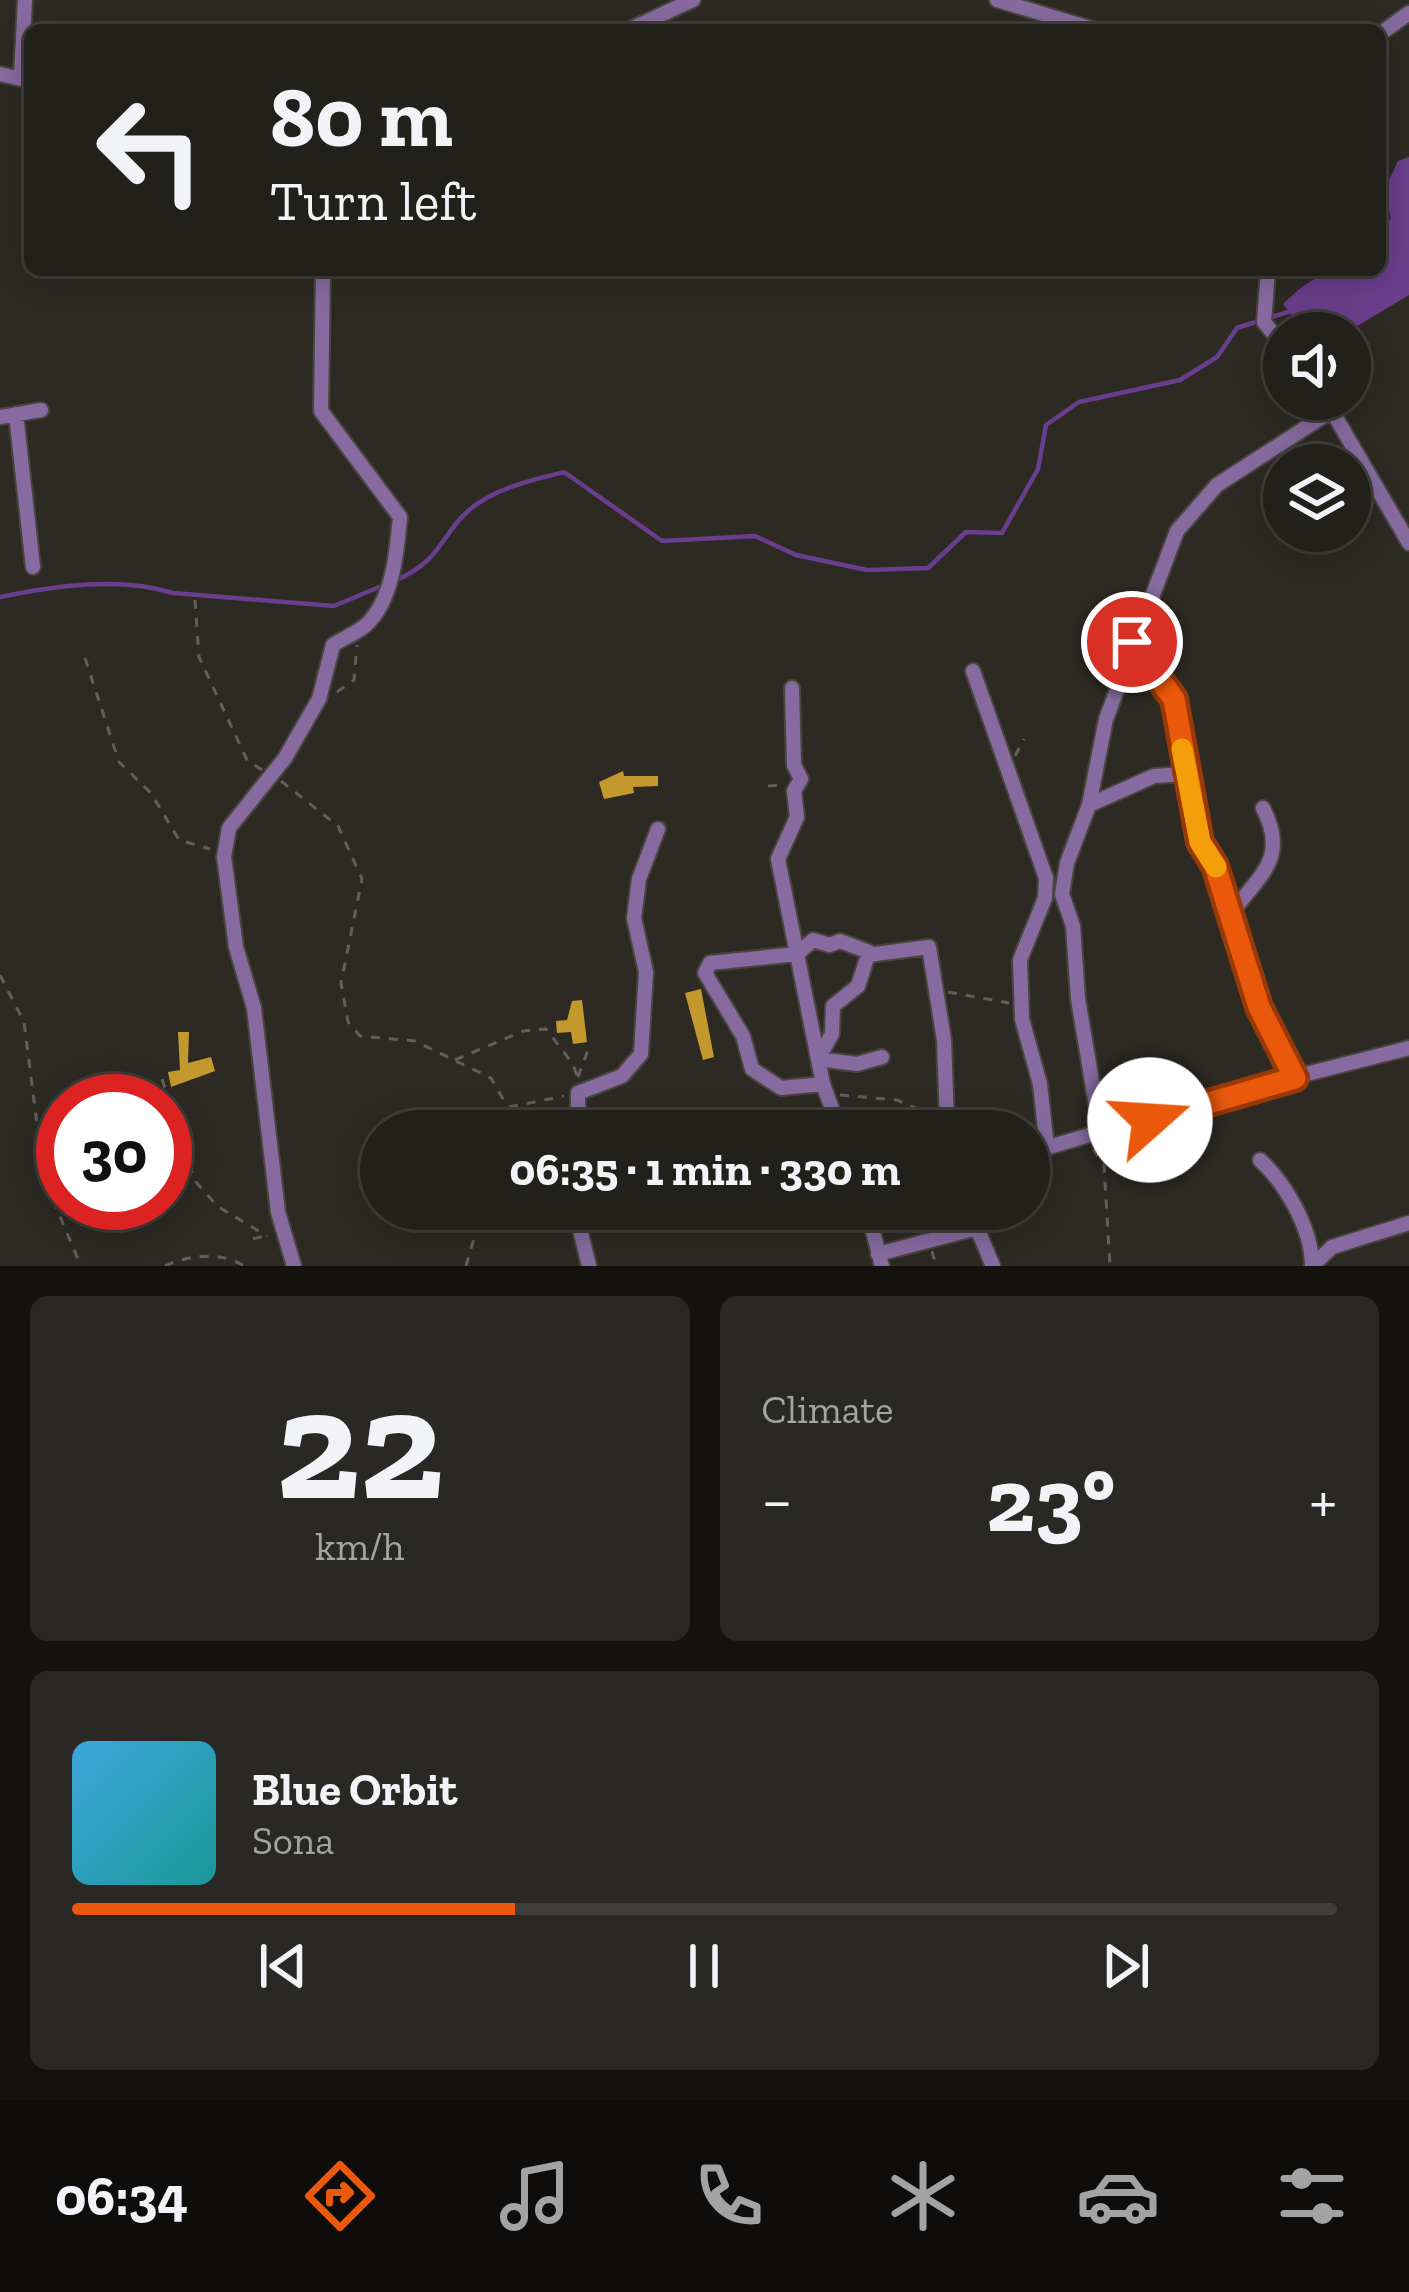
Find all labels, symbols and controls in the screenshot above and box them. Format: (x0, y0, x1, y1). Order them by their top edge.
text: 80 m (270, 67, 453, 168)
icon: left (72, 72, 228, 228)
text: Turn left (270, 169, 477, 234)
map controls (1263, 312, 1371, 552)
button: sound (1263, 312, 1371, 420)
button: layers (1263, 444, 1371, 552)
pin (1081, 591, 1183, 693)
icon: arrive (1099, 609, 1165, 675)
position arrow (1087, 1057, 1213, 1183)
speed limit sign: 30 (36, 1074, 192, 1230)
text: 06:35 · 1 min · 330 m (510, 1143, 900, 1197)
text: 22 (276, 1351, 444, 1538)
text: Climate (762, 1386, 893, 1433)
text: 23° (986, 1446, 1115, 1554)
text: − (762, 1461, 792, 1540)
text: + (1309, 1461, 1337, 1540)
text: km/h (315, 1523, 404, 1570)
text: Blue Orbit (252, 1763, 457, 1817)
text: Sona (252, 1817, 334, 1864)
icon: previous (250, 1933, 316, 1999)
icon: pause (671, 1933, 737, 1999)
icon: next (1093, 1933, 1159, 1999)
icon: directions (298, 2154, 382, 2238)
icon: music (493, 2154, 577, 2238)
icon: phone (687, 2154, 771, 2238)
icon: climate (881, 2154, 965, 2238)
icon: car (1076, 2154, 1160, 2238)
icon: filters (1270, 2154, 1354, 2238)
text: 06:34 (55, 2164, 188, 2229)

